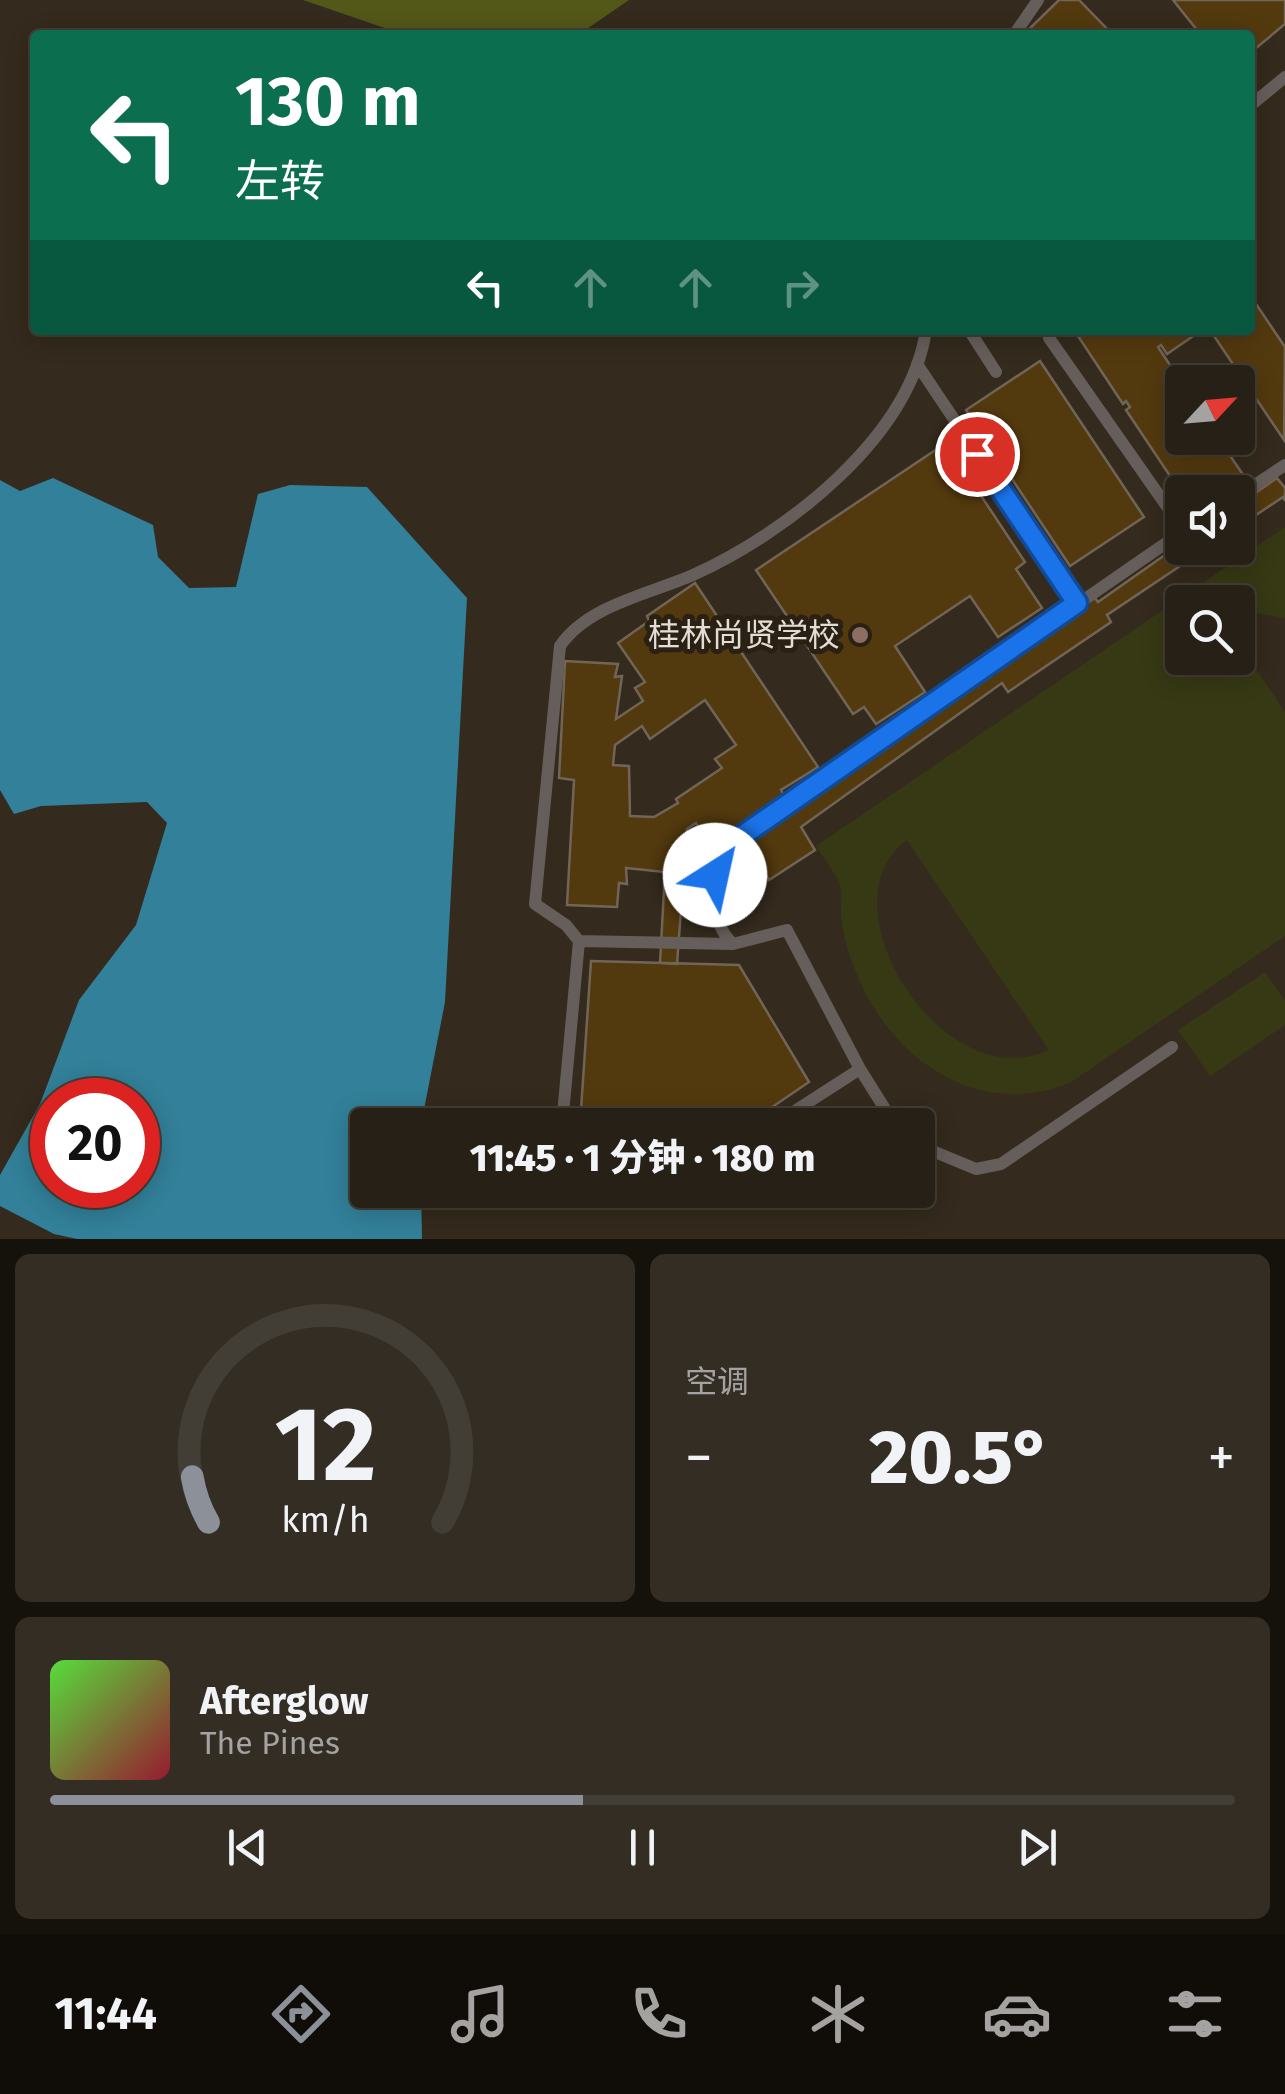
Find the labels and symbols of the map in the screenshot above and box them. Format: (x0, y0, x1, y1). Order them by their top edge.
north arrow (1165, 365, 1255, 455)
pin (935, 412, 1020, 497)
place label: 桂林尚贤学校 (648, 616, 840, 654)
marker: 桂林尚贤学校 (849, 624, 871, 646)
position arrow (663, 823, 767, 927)
speed limit sign: 20 (30, 1078, 160, 1208)

